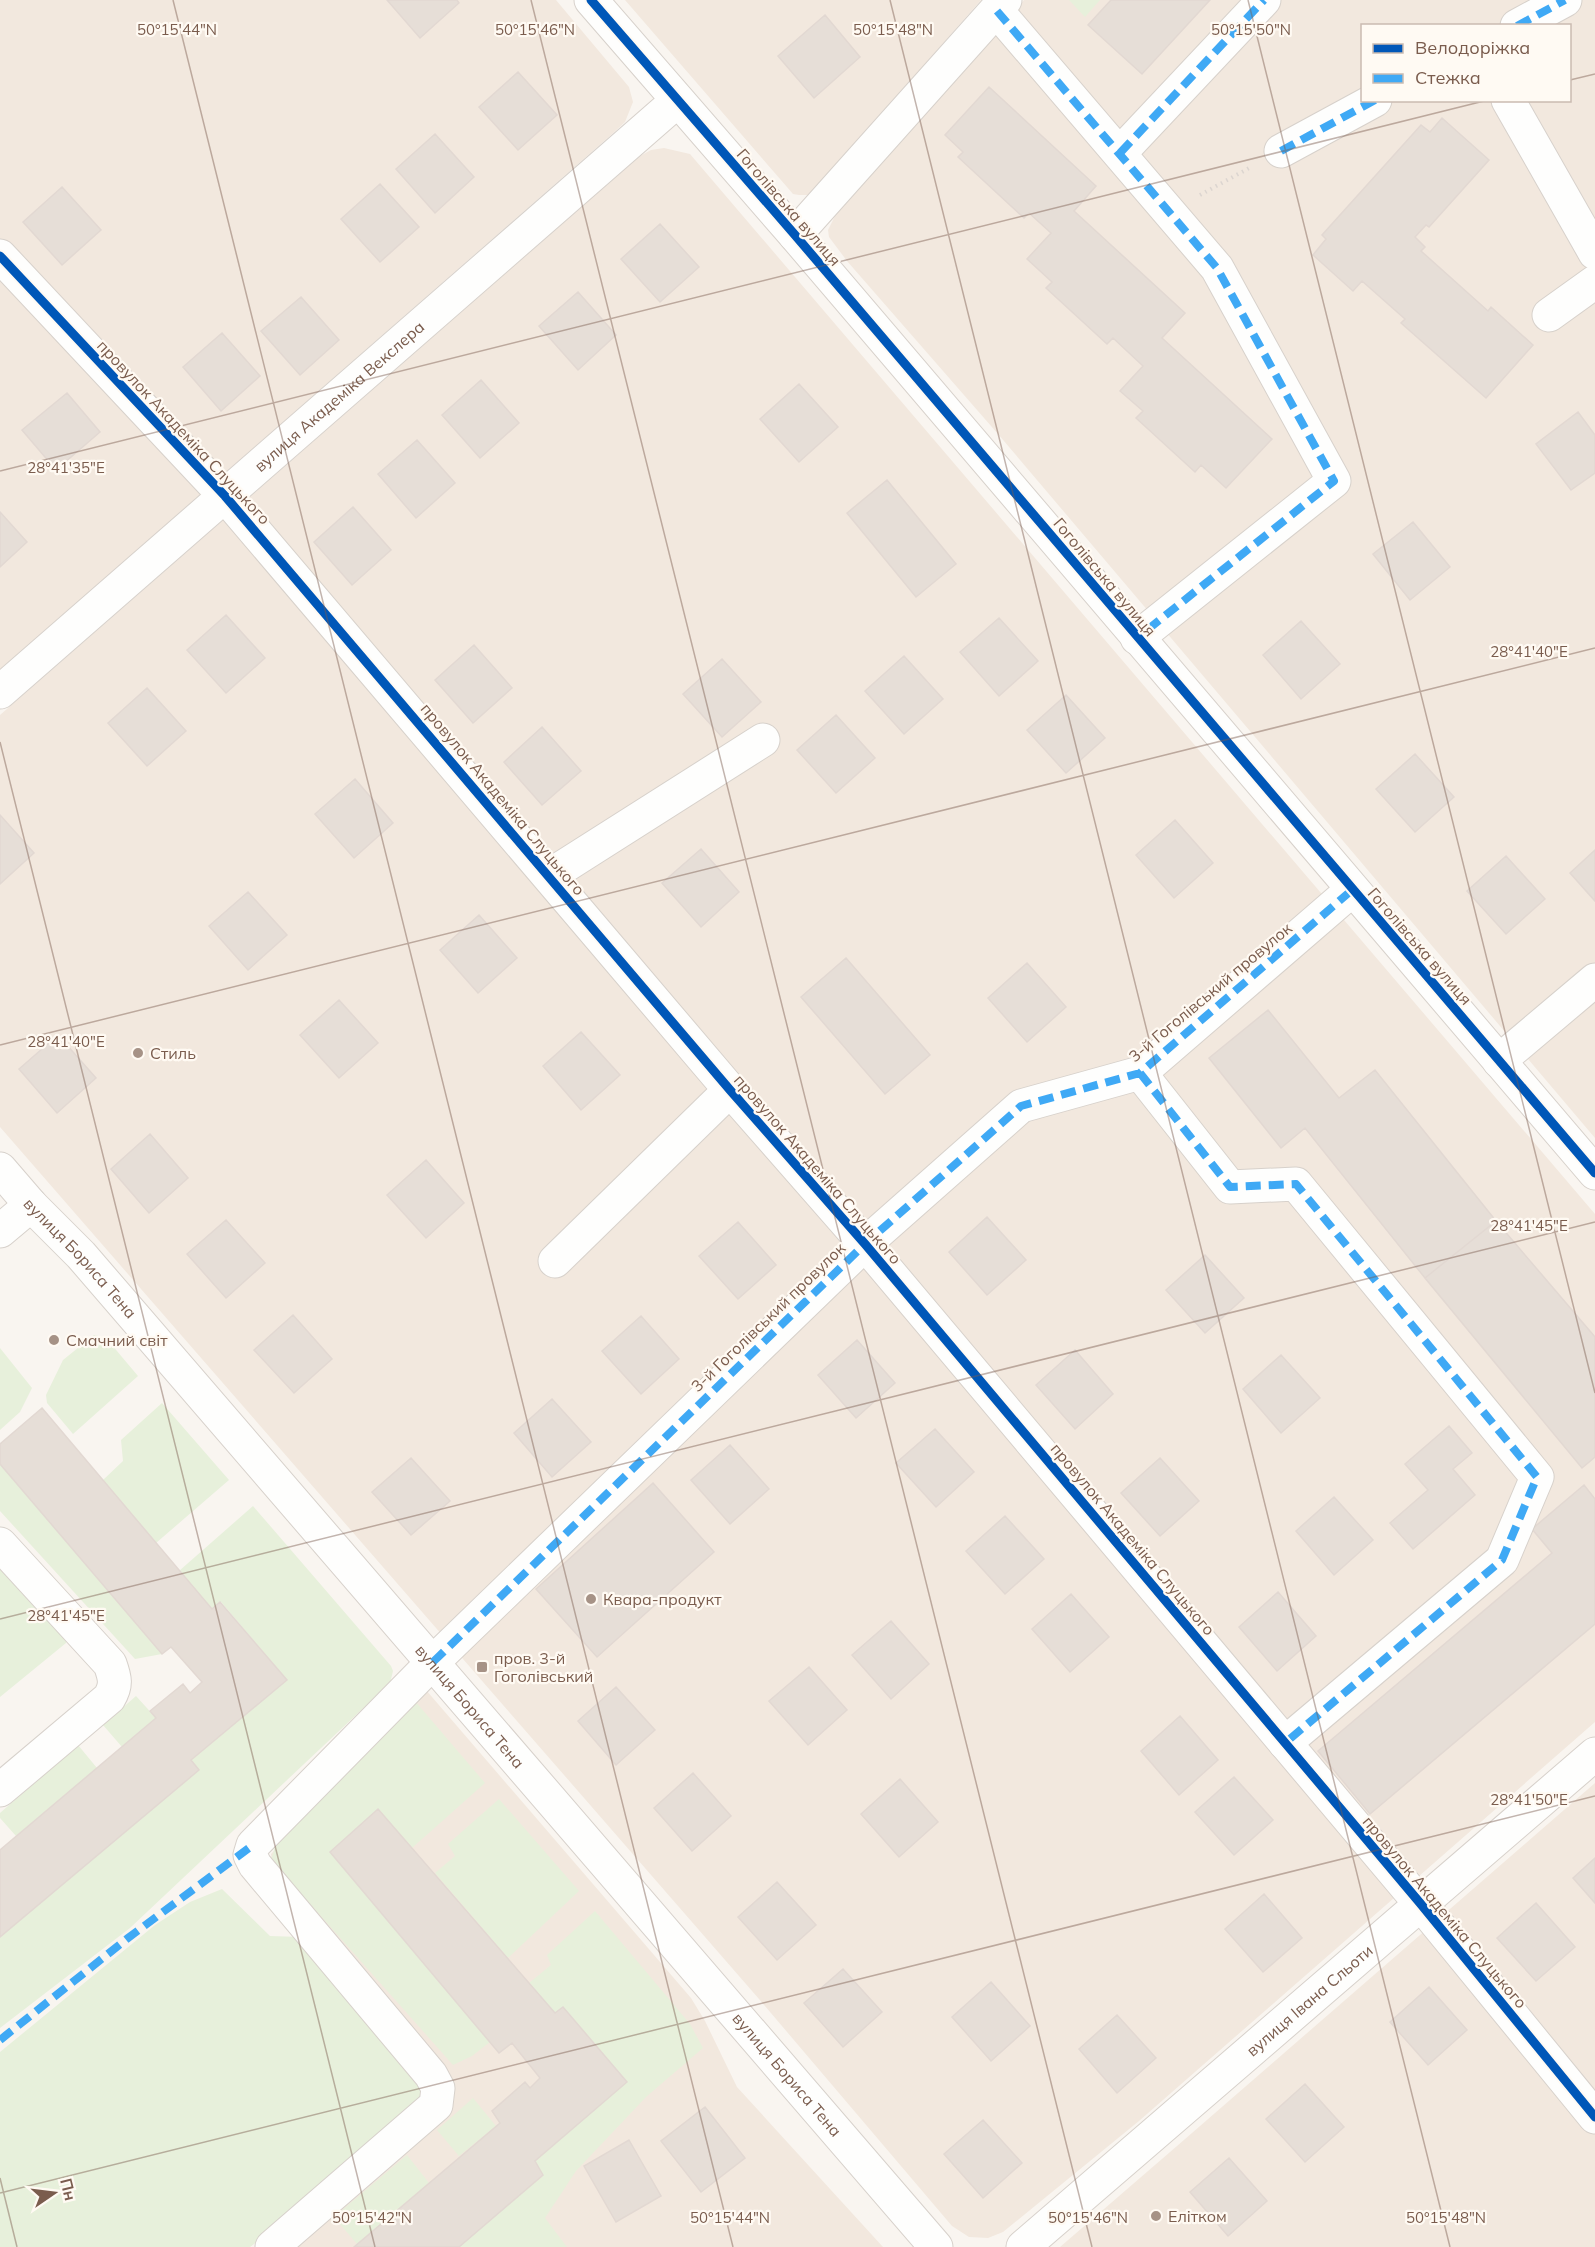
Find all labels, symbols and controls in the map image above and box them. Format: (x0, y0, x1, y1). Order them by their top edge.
text: 50°15'44"N (137, 20, 217, 39)
text: 50°15'46"N (495, 20, 575, 39)
text: 50°15'48"N (853, 20, 933, 39)
text: 50°15'50"N (1211, 20, 1291, 39)
legend (1361, 24, 1571, 102)
text: Велодоріжка (1415, 36, 1530, 59)
text: Стежка (1415, 66, 1481, 89)
street label: Гоголівська вулиця (733, 144, 845, 270)
street label: вулиця Академіка Векслера (250, 316, 428, 476)
street label: провулок Академіка Слуцького (93, 336, 275, 528)
text: 28°41'35"E (27, 458, 105, 477)
street label: Гоголівська вулиця (1050, 514, 1160, 640)
text: 28°41'40"E (1490, 642, 1568, 661)
street label: провулок Академіка Слуцького (417, 699, 589, 899)
street label: Гоголівська вулиця (1364, 883, 1476, 1009)
street label: 3-й Гоголівський провулок (1124, 918, 1296, 1066)
text: 28°41'40"E (27, 1032, 105, 1051)
place label: Стиль (150, 1043, 196, 1063)
marker: Стиль (131, 1046, 145, 1060)
street label: провулок Академіка Слуцького (730, 1070, 906, 1268)
street label: вулиця Бориса Тена (20, 1194, 141, 1322)
text: 28°41'45"E (1490, 1216, 1568, 1235)
street label: 3-й Гоголівський провулок (687, 1238, 850, 1396)
place label: Смачний світ (66, 1330, 168, 1350)
marker: Смачний світ (47, 1333, 61, 1347)
street label: провулок Академіка Слуцького (1047, 1439, 1219, 1639)
place label: Квара-продукт (603, 1589, 722, 1609)
marker: Квара-продукт (584, 1592, 598, 1606)
text: 28°41'45"E (27, 1606, 105, 1625)
street label: вулиця Бориса Тена (411, 1640, 529, 1772)
place label: пров. 3-й Гоголівський (494, 1648, 593, 1686)
marker: пров. 3-й Гоголівський (475, 1660, 489, 1674)
text: 28°41'50"E (1490, 1790, 1568, 1809)
street label: провулок Академіка Слуцького (1359, 1812, 1531, 2012)
street label: вулиця Івана Сльоти (1242, 1940, 1377, 2060)
street label: вулиця Бориса Тена (728, 2008, 846, 2140)
north arrow (24, 2163, 84, 2223)
text: Пн (56, 2176, 81, 2203)
place label: Елітком (1168, 2206, 1227, 2226)
text: 50°15'42"N (332, 2208, 412, 2227)
text: 50°15'44"N (690, 2208, 770, 2227)
text: 50°15'46"N (1048, 2208, 1128, 2227)
text: 50°15'48"N (1406, 2208, 1486, 2227)
marker: Елітком (1149, 2209, 1163, 2223)

